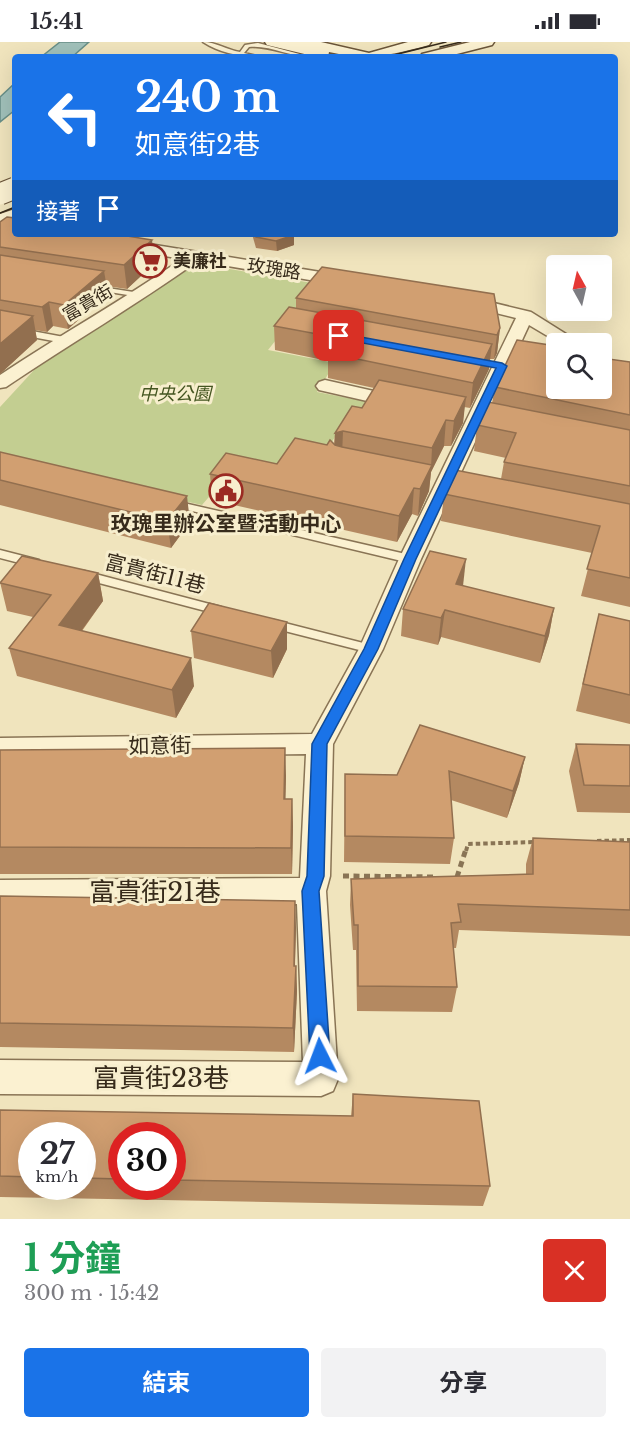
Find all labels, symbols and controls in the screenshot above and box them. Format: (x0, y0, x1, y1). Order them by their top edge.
text: 15:41 (30, 8, 83, 35)
text: 240 m (135, 71, 280, 123)
icon: left (36, 78, 114, 156)
text: 如意街2巷 (135, 128, 260, 161)
icon: arrive (92, 192, 125, 225)
text: 接著 (36, 198, 80, 225)
supermarket icon: 美廉社 (132, 243, 168, 279)
place label: 美廉社 (173, 250, 227, 272)
street label: 玫瑰路 (246, 254, 302, 284)
north arrow (546, 255, 612, 321)
map controls (546, 255, 612, 399)
street label: 富貴街 (59, 280, 117, 326)
pin (313, 310, 364, 361)
icon: arrive (322, 319, 355, 352)
button: search (546, 333, 612, 399)
park label: 中央公園 (139, 383, 214, 405)
public building icon: 玫瑰里辦公室暨活動中心 (208, 473, 244, 509)
place label: 玫瑰里辦公室暨活動中心 (111, 511, 342, 537)
street label: 富貴街11巷 (102, 549, 208, 599)
street label: 如意街 (128, 732, 192, 760)
street label: 富貴街21巷 (89, 876, 221, 908)
position arrow (288, 1024, 352, 1088)
street label: 富貴街23巷 (93, 1062, 229, 1094)
speed limit sign: 30 (108, 1122, 186, 1200)
text: 27 (39, 1135, 75, 1172)
text: km/h (36, 1167, 78, 1186)
text: 1 分鐘 (24, 1236, 121, 1281)
button: close (543, 1239, 606, 1302)
text: 300 m · 15:42 (24, 1281, 159, 1305)
button: 結束 (24, 1348, 309, 1417)
button: 分享 (321, 1348, 606, 1417)

